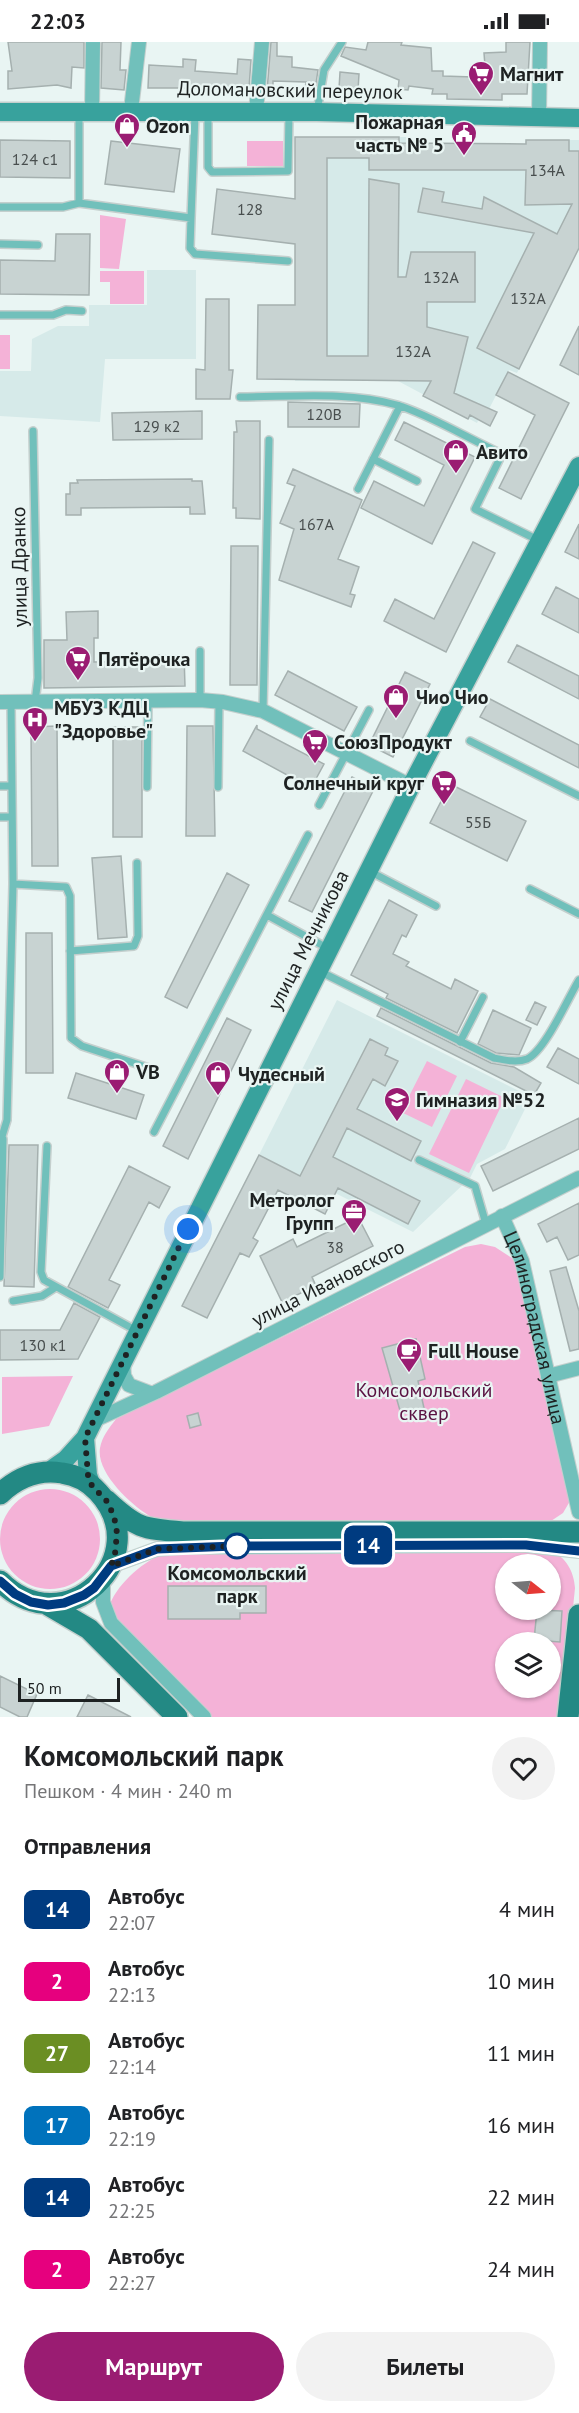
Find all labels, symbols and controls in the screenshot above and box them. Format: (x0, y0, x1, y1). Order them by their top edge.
text: 22:03 (30, 7, 86, 35)
supermarket icon: Магнит (466, 59, 496, 97)
place label: Магнит (500, 61, 564, 87)
street label: Доломановский переулок (177, 75, 403, 105)
place label: Пожарная часть № 5 (355, 109, 444, 158)
shop icon: Ozon (112, 111, 142, 149)
place label: Ozon (146, 113, 190, 139)
public building icon: Пожарная часть № 5 (449, 119, 479, 157)
house number: 124 с1 (12, 149, 58, 169)
house number: 134А (529, 160, 565, 180)
house number: 128 (237, 199, 263, 219)
house number: 132А (423, 267, 459, 287)
house number: 132А (510, 288, 546, 308)
house number: 132А (395, 341, 431, 361)
house number: 120В (306, 404, 342, 424)
house number: 129 к2 (134, 416, 180, 436)
shop icon: Авито (441, 437, 471, 475)
place label: Авито (476, 439, 528, 465)
street label: улица Дранко (5, 506, 33, 628)
house number: 167А (298, 514, 334, 534)
supermarket icon: Пятёрочка (63, 644, 93, 682)
place label: Пятёрочка (98, 646, 191, 672)
shop icon: Чио Чио (381, 682, 411, 720)
place label: Чио Чио (416, 684, 489, 710)
place label: МБУЗ КДЦ "Здоровье" (54, 695, 153, 744)
hospital icon: МБУЗ КДЦ "Здоровье" (20, 705, 50, 743)
supermarket icon: СоюзПродукт (300, 727, 330, 765)
place label: СоюзПродукт (334, 729, 453, 755)
supermarket icon: Солнечный круг (429, 768, 459, 806)
place label: Солнечный круг (283, 770, 424, 796)
house number: 55Б (465, 812, 491, 832)
street label: улица Мечникова (262, 866, 354, 1014)
shop icon: VB (102, 1057, 132, 1095)
place label: VB (135, 1059, 160, 1085)
shop icon: Чудесный (203, 1059, 233, 1097)
place label: Чудесный (238, 1061, 325, 1087)
school or university icon: Гимназия №52 (382, 1085, 412, 1123)
place label: Гимназия №52 (416, 1087, 546, 1113)
place label: Метролог Групп (249, 1187, 334, 1236)
office icon: Метролог Групп (339, 1197, 369, 1235)
your location (173, 1214, 203, 1244)
street label: Целиноградская улица (497, 1227, 572, 1427)
street label: улица Ивановского (247, 1233, 409, 1333)
house number: 38 (326, 1237, 344, 1257)
house number: 130 к1 (20, 1335, 66, 1355)
cafe icon: Full House (394, 1336, 424, 1374)
place label: Full House (428, 1338, 519, 1364)
park label: Комсомольский сквер (356, 1377, 492, 1426)
line badge: 14 (341, 1526, 395, 1564)
text: 14 (356, 1532, 380, 1559)
marker: Комсомольский парк (224, 1533, 250, 1559)
north arrow (495, 1554, 561, 1620)
map controls (495, 1554, 561, 1698)
place label: Комсомольский парк (167, 1560, 307, 1609)
button: layers (495, 1632, 561, 1698)
scale bar (18, 1675, 120, 1702)
text: 50 m (27, 1678, 62, 1698)
text: Комсомольский парк (24, 1737, 284, 1774)
button: heart (492, 1737, 555, 1800)
text: Пешком · 4 мин · 240 m (24, 1778, 232, 1804)
text: Отправления (24, 1832, 151, 1860)
text: Автобус (108, 1882, 185, 1910)
text: 4 мин (499, 1895, 555, 1923)
text: 14 (45, 1896, 69, 1923)
text: 22:07 (108, 1910, 156, 1936)
text: Автобус (108, 1954, 185, 1982)
text: 10 мин (487, 1967, 555, 1995)
text: 2 (51, 1968, 63, 1995)
text: 22:13 (108, 1982, 156, 2008)
text: Автобус (108, 2026, 185, 2054)
text: 11 мин (487, 2039, 555, 2067)
text: 27 (45, 2040, 69, 2067)
text: 22:14 (108, 2054, 156, 2080)
text: Автобус (108, 2098, 185, 2126)
text: 16 мин (487, 2111, 555, 2139)
text: 17 (45, 2112, 69, 2139)
text: 22:19 (108, 2126, 156, 2152)
text: Автобус (108, 2170, 185, 2198)
text: 22 мин (487, 2183, 555, 2211)
text: 14 (45, 2184, 69, 2211)
text: 22:25 (108, 2198, 156, 2224)
text: Автобус (108, 2242, 185, 2270)
text: 24 мин (487, 2255, 555, 2283)
text: 2 (51, 2256, 63, 2283)
text: 22:27 (108, 2270, 156, 2296)
button: Маршрут (24, 2332, 284, 2401)
button: Билеты (296, 2332, 555, 2401)

